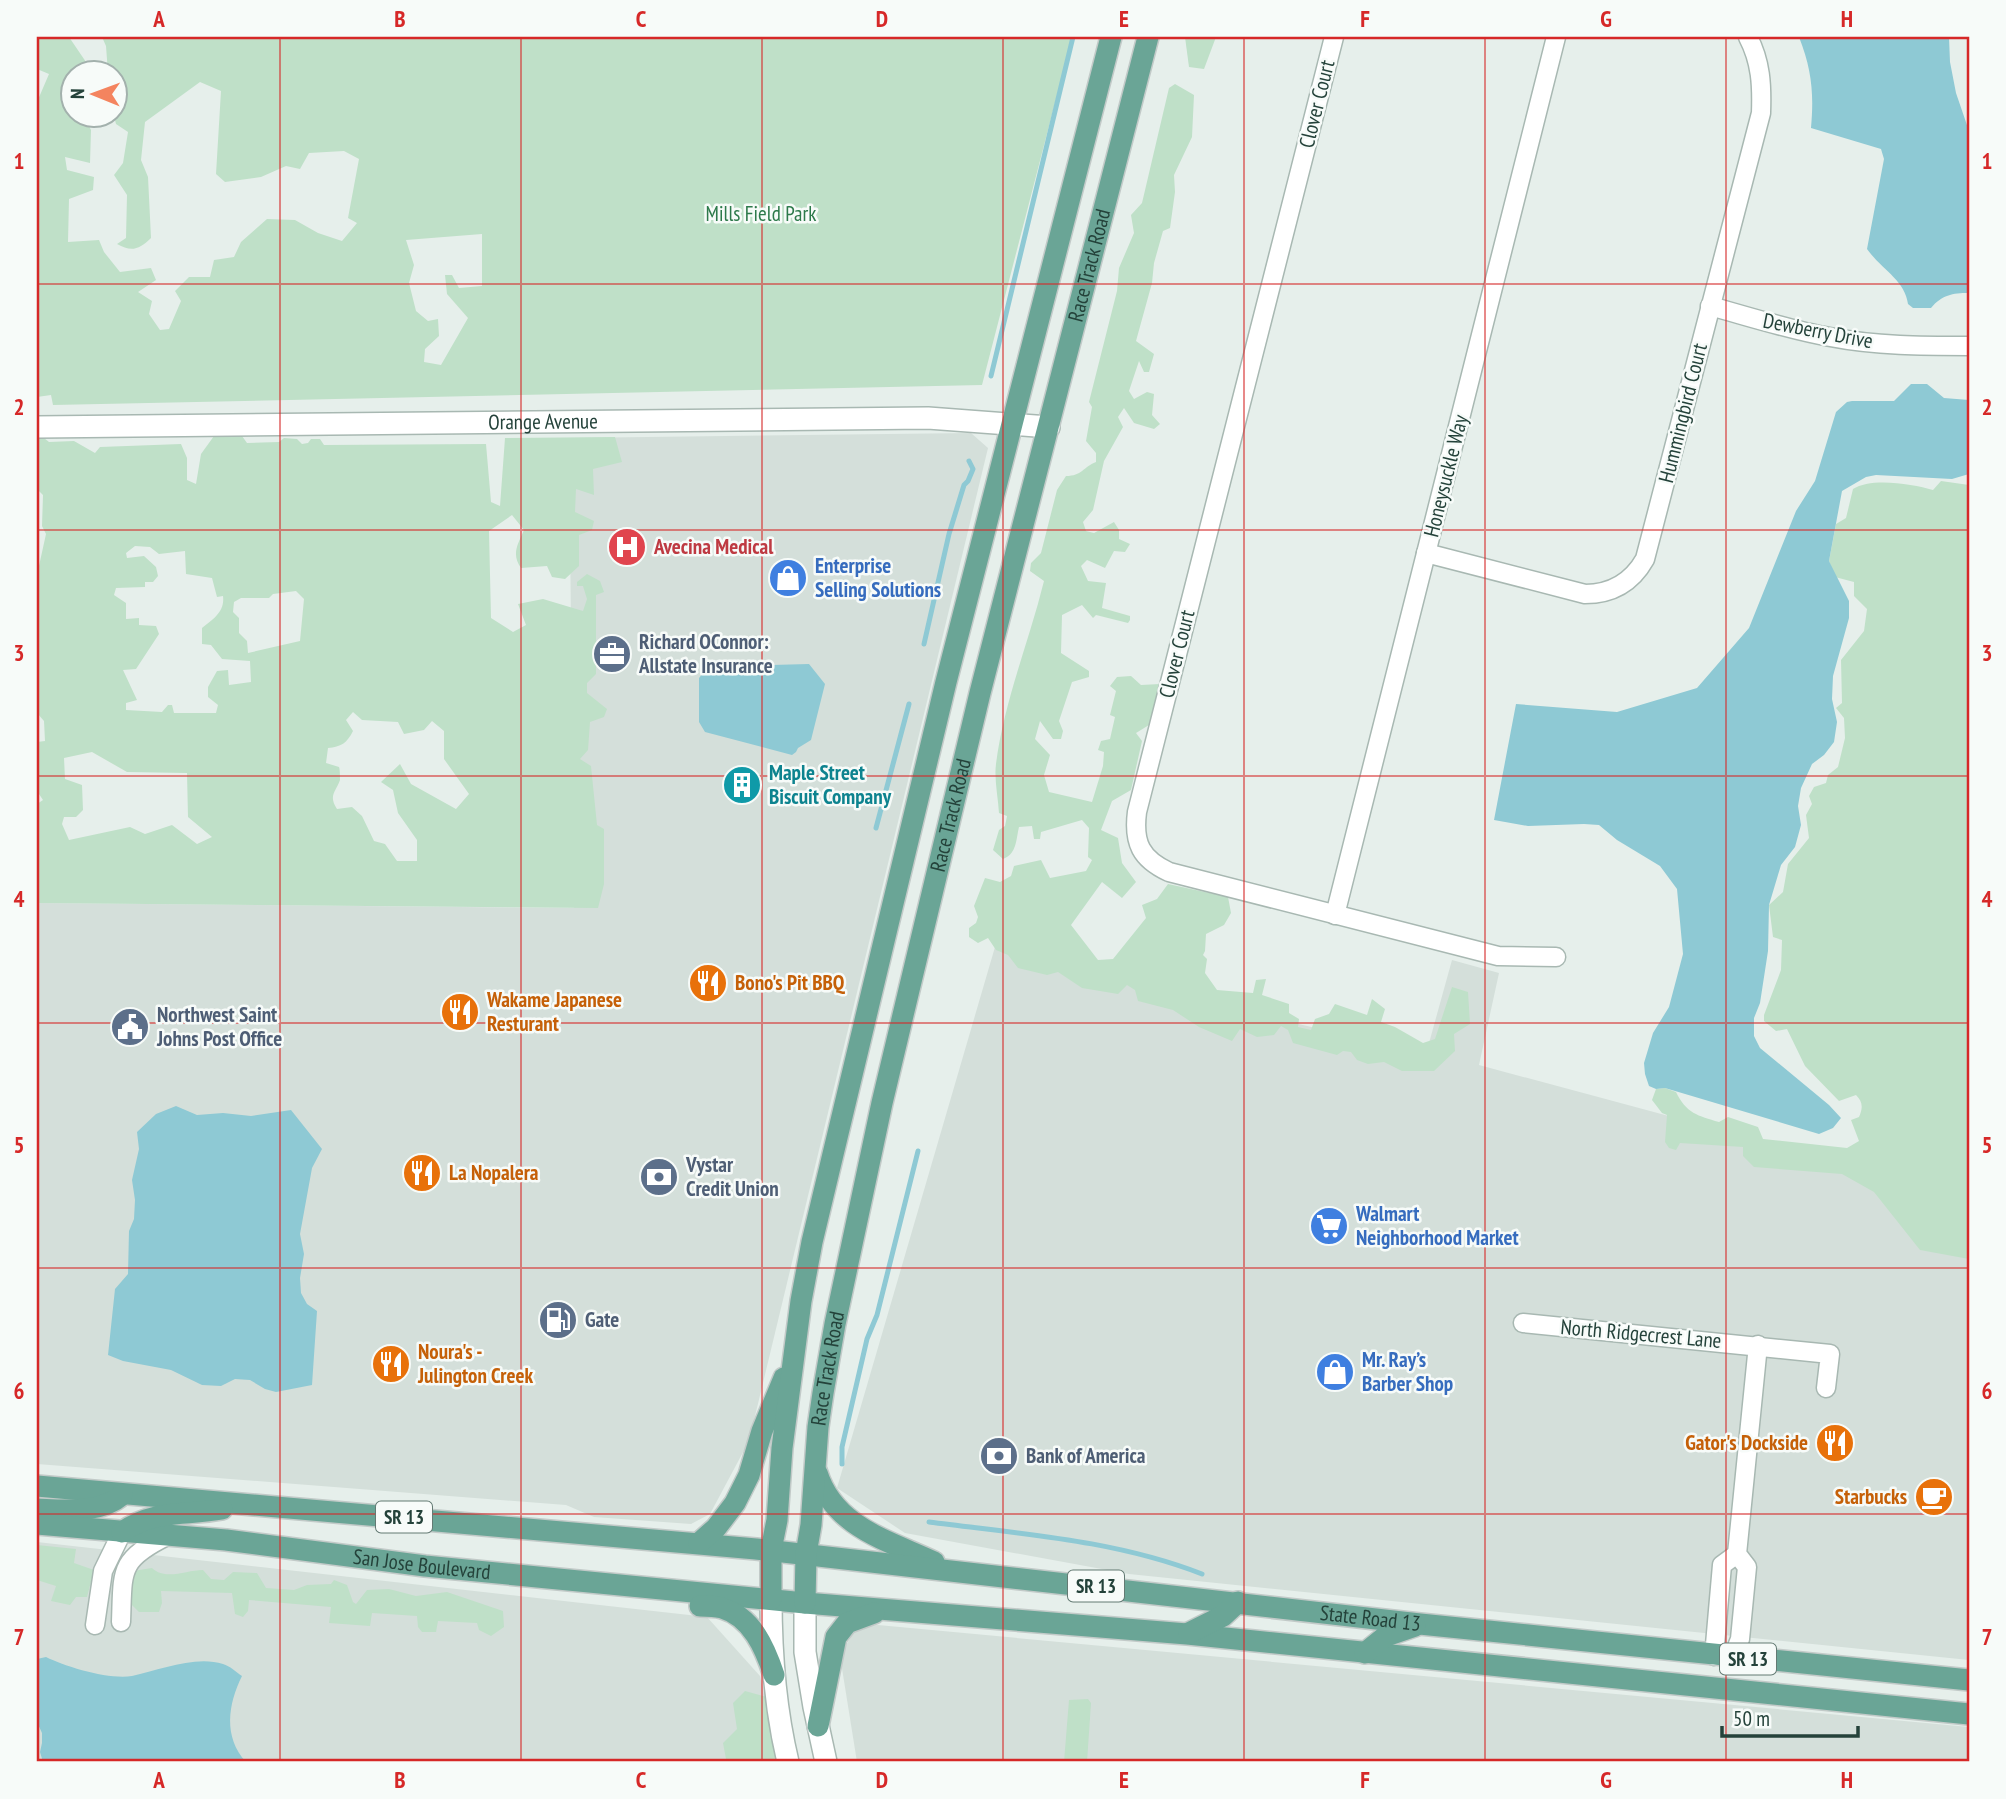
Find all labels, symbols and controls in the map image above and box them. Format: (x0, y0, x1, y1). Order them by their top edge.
text: A (152, 4, 165, 33)
text: B (394, 4, 406, 33)
text: C (636, 4, 647, 33)
text: D (876, 4, 888, 33)
text: E (1119, 4, 1129, 33)
text: F (1360, 4, 1370, 33)
text: G (1600, 4, 1612, 33)
text: H (1841, 4, 1853, 33)
street label: Clover Court (1293, 57, 1341, 151)
north arrow (60, 60, 130, 130)
text: N (65, 88, 89, 99)
text: 1 (14, 146, 25, 175)
text: 1 (1982, 146, 1993, 175)
park label: Mills Field Park (706, 200, 816, 227)
street label: Race Track Road (1062, 206, 1116, 325)
street label: Dewberry Drive (1761, 307, 1875, 354)
street label: Hummingbird Court (1652, 340, 1713, 485)
text: 2 (14, 392, 25, 421)
text: 2 (1982, 392, 1993, 421)
street label: Orange Avenue (488, 407, 598, 435)
street label: Honeysuckle Way (1417, 412, 1474, 540)
hospital icon: Avecina Medical (606, 526, 648, 568)
place label: Avecina Medical (653, 533, 774, 560)
place label: Enterprise Selling Solutions (815, 552, 941, 603)
shop icon: Enterprise Selling Solutions (767, 557, 809, 599)
street label: Clover Court (1153, 607, 1201, 701)
place label: Richard OConnor: Allstate Insurance (638, 628, 773, 679)
office icon: Richard OConnor: Allstate Insurance (591, 633, 633, 675)
text: 3 (14, 638, 25, 667)
text: 3 (1982, 638, 1993, 667)
street label: Race Track Road (924, 756, 977, 874)
place label: Maple Street Biscuit Company (769, 759, 892, 810)
building icon: Maple Street Biscuit Company (721, 764, 763, 806)
text: 4 (14, 884, 25, 913)
text: 4 (1982, 884, 1993, 913)
restaurant icon: Bono's Pit BBQ (687, 962, 729, 1004)
place label: Bono's Pit BBQ (735, 969, 846, 996)
place label: Wakame Japanese Resturant (486, 986, 622, 1037)
restaurant icon: Wakame Japanese Resturant (439, 991, 481, 1033)
place label: Northwest Saint Johns Post Office (156, 1001, 282, 1052)
public building icon: Northwest Saint Johns Post Office (109, 1006, 151, 1048)
text: 5 (14, 1130, 25, 1159)
text: 5 (1982, 1130, 1993, 1159)
place label: Vystar Credit Union (685, 1151, 779, 1202)
restaurant icon: La Nopalera (401, 1152, 443, 1194)
bank icon: Vystar Credit Union (638, 1156, 680, 1198)
place label: La Nopalera (449, 1159, 539, 1186)
place label: Walmart Neighborhood Market (1355, 1200, 1519, 1251)
supermarket icon: Walmart Neighborhood Market (1308, 1205, 1350, 1247)
fuel station icon: Gate (537, 1299, 579, 1341)
place label: Gate (585, 1306, 619, 1333)
street label: Race Track Road (804, 1309, 850, 1427)
street label: North Ridgecrest Lane (1560, 1313, 1723, 1354)
place label: Noura's - Julington Creek (417, 1338, 533, 1389)
restaurant icon: Noura's - Julington Creek (370, 1343, 412, 1385)
place label: Mr. Ray’s Barber Shop (1362, 1346, 1453, 1397)
shop icon: Mr. Ray’s Barber Shop (1314, 1351, 1356, 1393)
text: 6 (14, 1376, 25, 1405)
text: 6 (1982, 1376, 1993, 1405)
restaurant icon: Gator's Dockside (1814, 1422, 1856, 1464)
place label: Gator's Dockside (1685, 1429, 1808, 1456)
bank icon: Bank of America (978, 1435, 1020, 1477)
place label: Bank of America (1026, 1442, 1146, 1469)
cafe icon: Starbucks (1913, 1476, 1955, 1518)
place label: Starbucks (1835, 1483, 1907, 1510)
road number: SR 13 (376, 1502, 432, 1532)
street label: San Jose Boulevard (351, 1543, 492, 1585)
road number: SR 13 (1068, 1570, 1124, 1602)
street label: State Road 13 (1319, 1599, 1422, 1637)
text: 7 (14, 1622, 25, 1651)
text: 7 (1982, 1622, 1993, 1651)
road number: SR 13 (1720, 1644, 1776, 1674)
scale bar (1722, 1694, 1859, 1738)
text: 50 m (1733, 1705, 1770, 1732)
text: A (152, 1765, 165, 1794)
text: B (394, 1765, 406, 1794)
text: C (636, 1765, 647, 1794)
text: D (876, 1765, 888, 1794)
text: E (1119, 1765, 1129, 1794)
text: F (1360, 1765, 1370, 1794)
text: G (1600, 1765, 1612, 1794)
text: H (1841, 1765, 1853, 1794)

